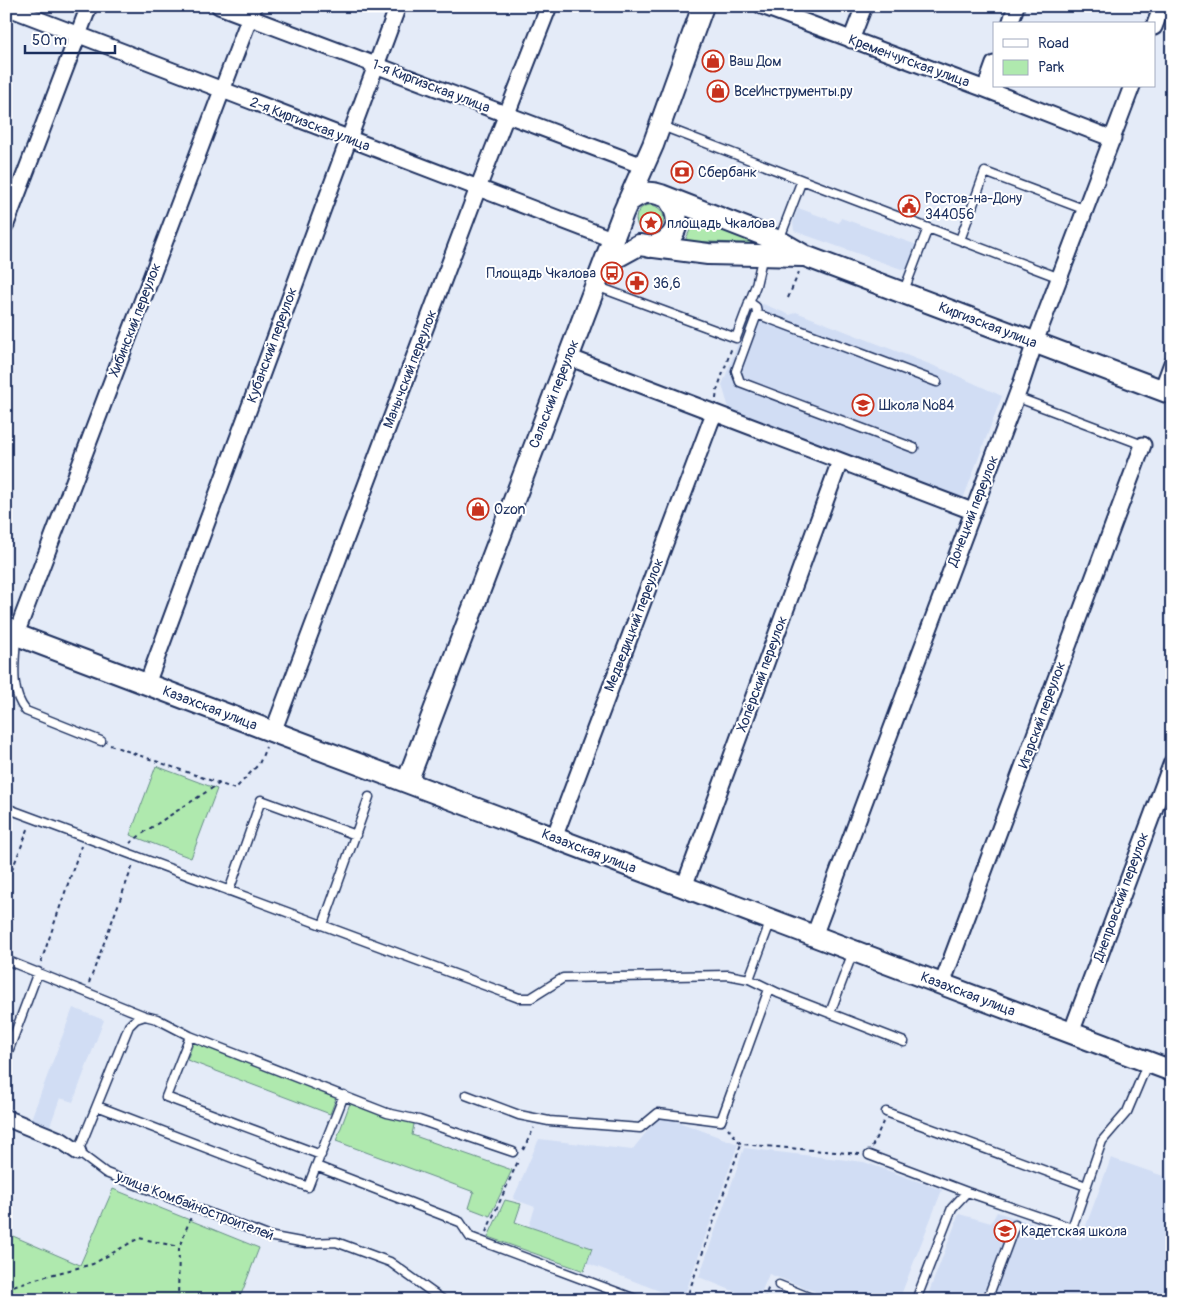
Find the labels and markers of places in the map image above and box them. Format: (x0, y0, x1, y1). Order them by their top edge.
shop icon: Ваш Дом (701, 49, 725, 73)
place label: Ваш Дом (729, 53, 782, 70)
shop icon: ВсеИнструменты.ру (706, 79, 730, 103)
place label: ВсеИнструменты.ру (734, 83, 853, 100)
bank icon: Сбербанк (670, 160, 694, 184)
place label: Сбербанк (698, 164, 757, 181)
place label: Ростов-на-Дону 344056 (925, 190, 1022, 223)
public building icon: Ростов-на-Дону 344056 (897, 194, 921, 218)
place icon: площадь Чкалова (639, 211, 663, 235)
place label: площадь Чкалова (667, 215, 775, 232)
bus stop icon: Площадь Чкалова (600, 261, 624, 285)
place label: Площадь Чкалова (487, 265, 596, 282)
pharmacy icon: 36,6 (625, 271, 649, 295)
place label: 36,6 (653, 275, 681, 292)
school or university icon: Школа №84 (851, 393, 875, 417)
place label: Школа №84 (879, 397, 954, 414)
shop icon: Ozon (466, 497, 490, 521)
place label: Ozon (494, 501, 526, 518)
school or university icon: Кадетская школа (993, 1219, 1017, 1243)
place label: Кадетская школа (1021, 1223, 1127, 1240)

